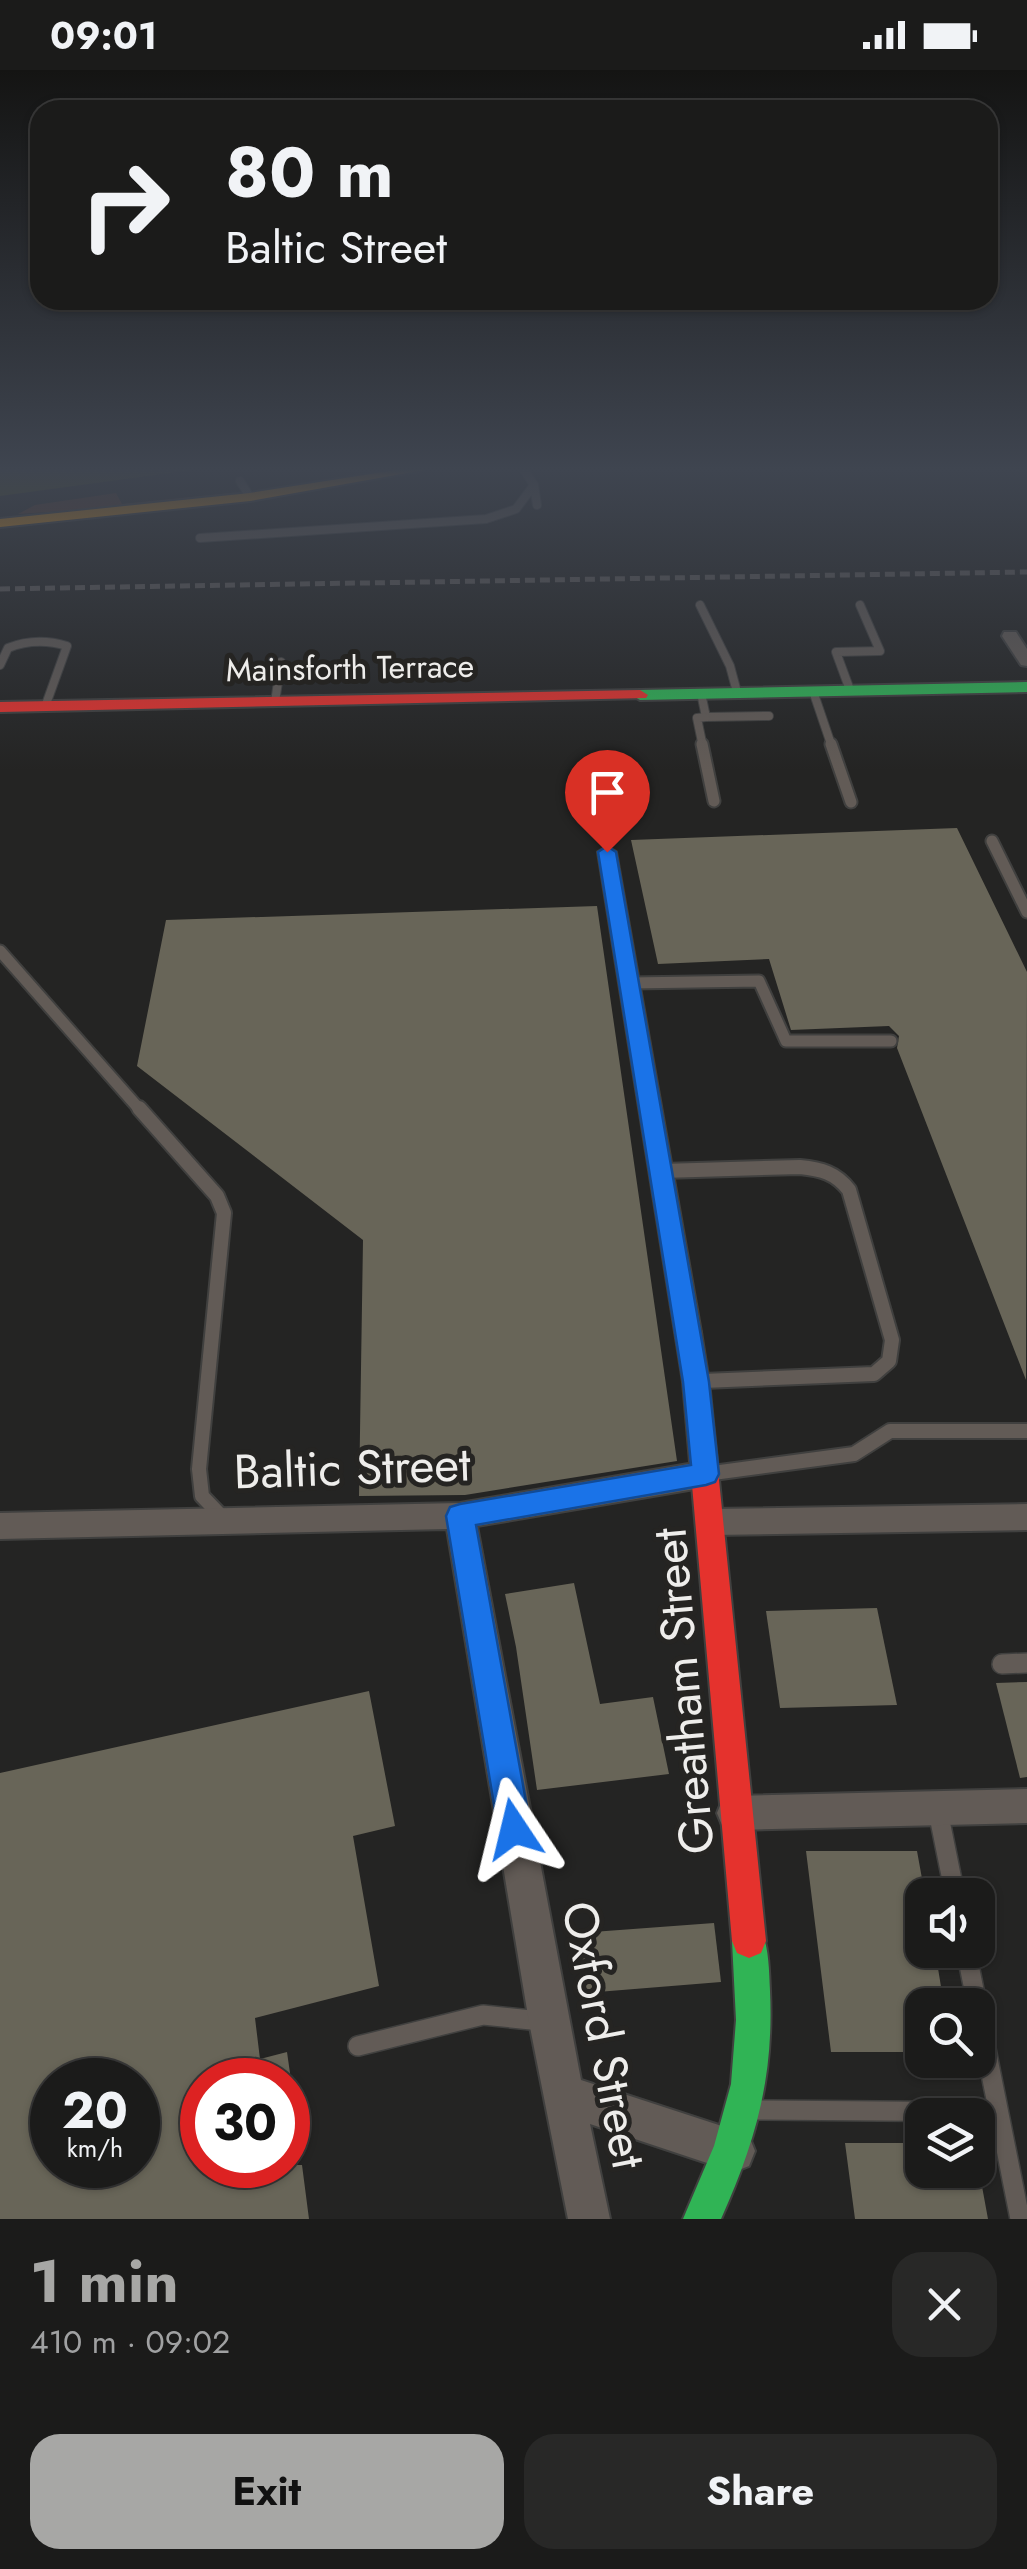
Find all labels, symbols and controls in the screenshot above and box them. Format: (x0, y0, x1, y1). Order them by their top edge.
text: 09:01 (50, 8, 157, 63)
text: 80 m (225, 122, 394, 223)
icon: right (60, 140, 190, 270)
text: Baltic Street (225, 215, 447, 280)
street label: Mainsforth Terrace (225, 643, 475, 693)
pin (565, 750, 650, 853)
icon: arrive (580, 765, 635, 820)
street label: Baltic Street (232, 1429, 472, 1507)
street label: Greatham Street (634, 1525, 732, 1857)
position arrow (462, 1777, 566, 1881)
map controls (905, 1878, 995, 2188)
button: sound (905, 1878, 995, 1968)
street label: Oxford Street (544, 1896, 664, 2175)
button: search (905, 1988, 995, 2078)
speed limit sign: 30 (180, 2058, 310, 2188)
text: 20 (62, 2074, 128, 2147)
button: layers (905, 2098, 995, 2188)
text: km/h (67, 2130, 123, 2166)
text: 1 min (30, 2238, 179, 2325)
button: close (892, 2252, 997, 2357)
text: 410 m · 09:02 (30, 2319, 230, 2365)
button: Exit (30, 2434, 504, 2549)
button: Share (524, 2434, 997, 2549)

